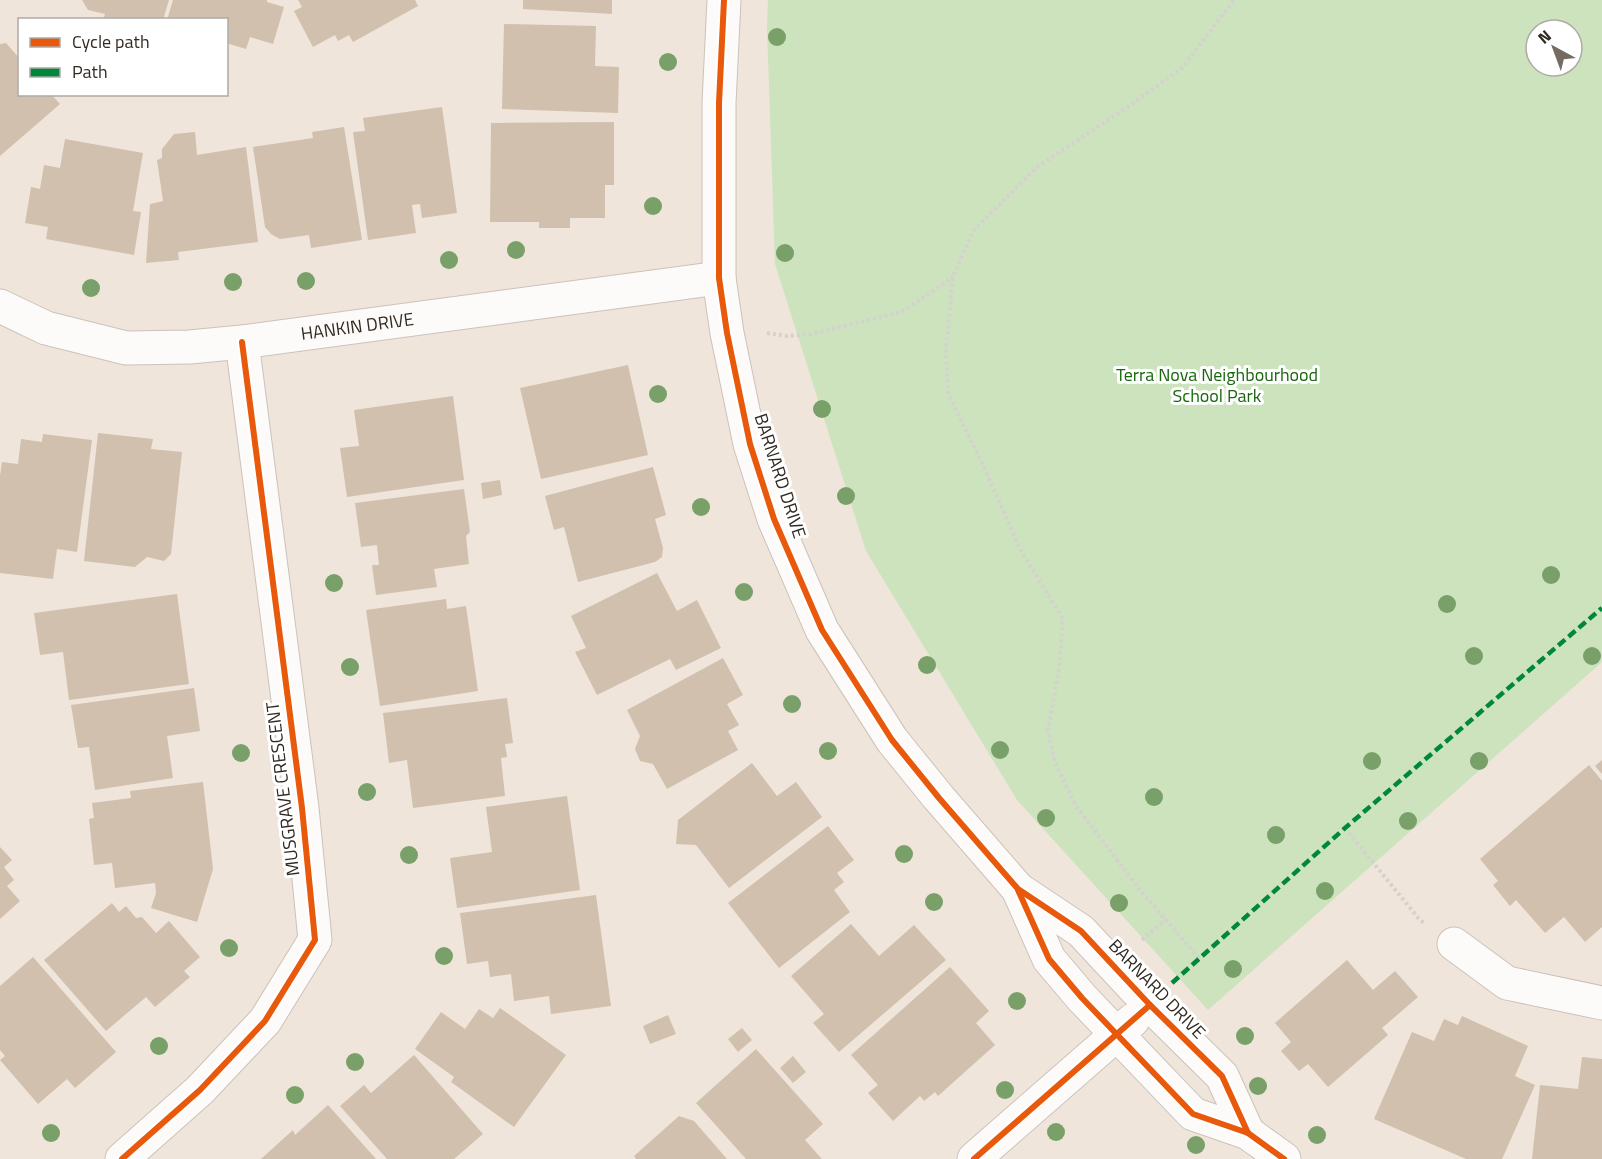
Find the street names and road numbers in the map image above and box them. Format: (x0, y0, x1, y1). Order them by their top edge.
street label: HANKIN DRIVE (299, 305, 415, 347)
street label: BARNARD DRIVE (748, 410, 813, 542)
street label: MUSGRAVE CRESCENT (258, 700, 307, 878)
street label: BARNARD DRIVE (1103, 933, 1212, 1045)

